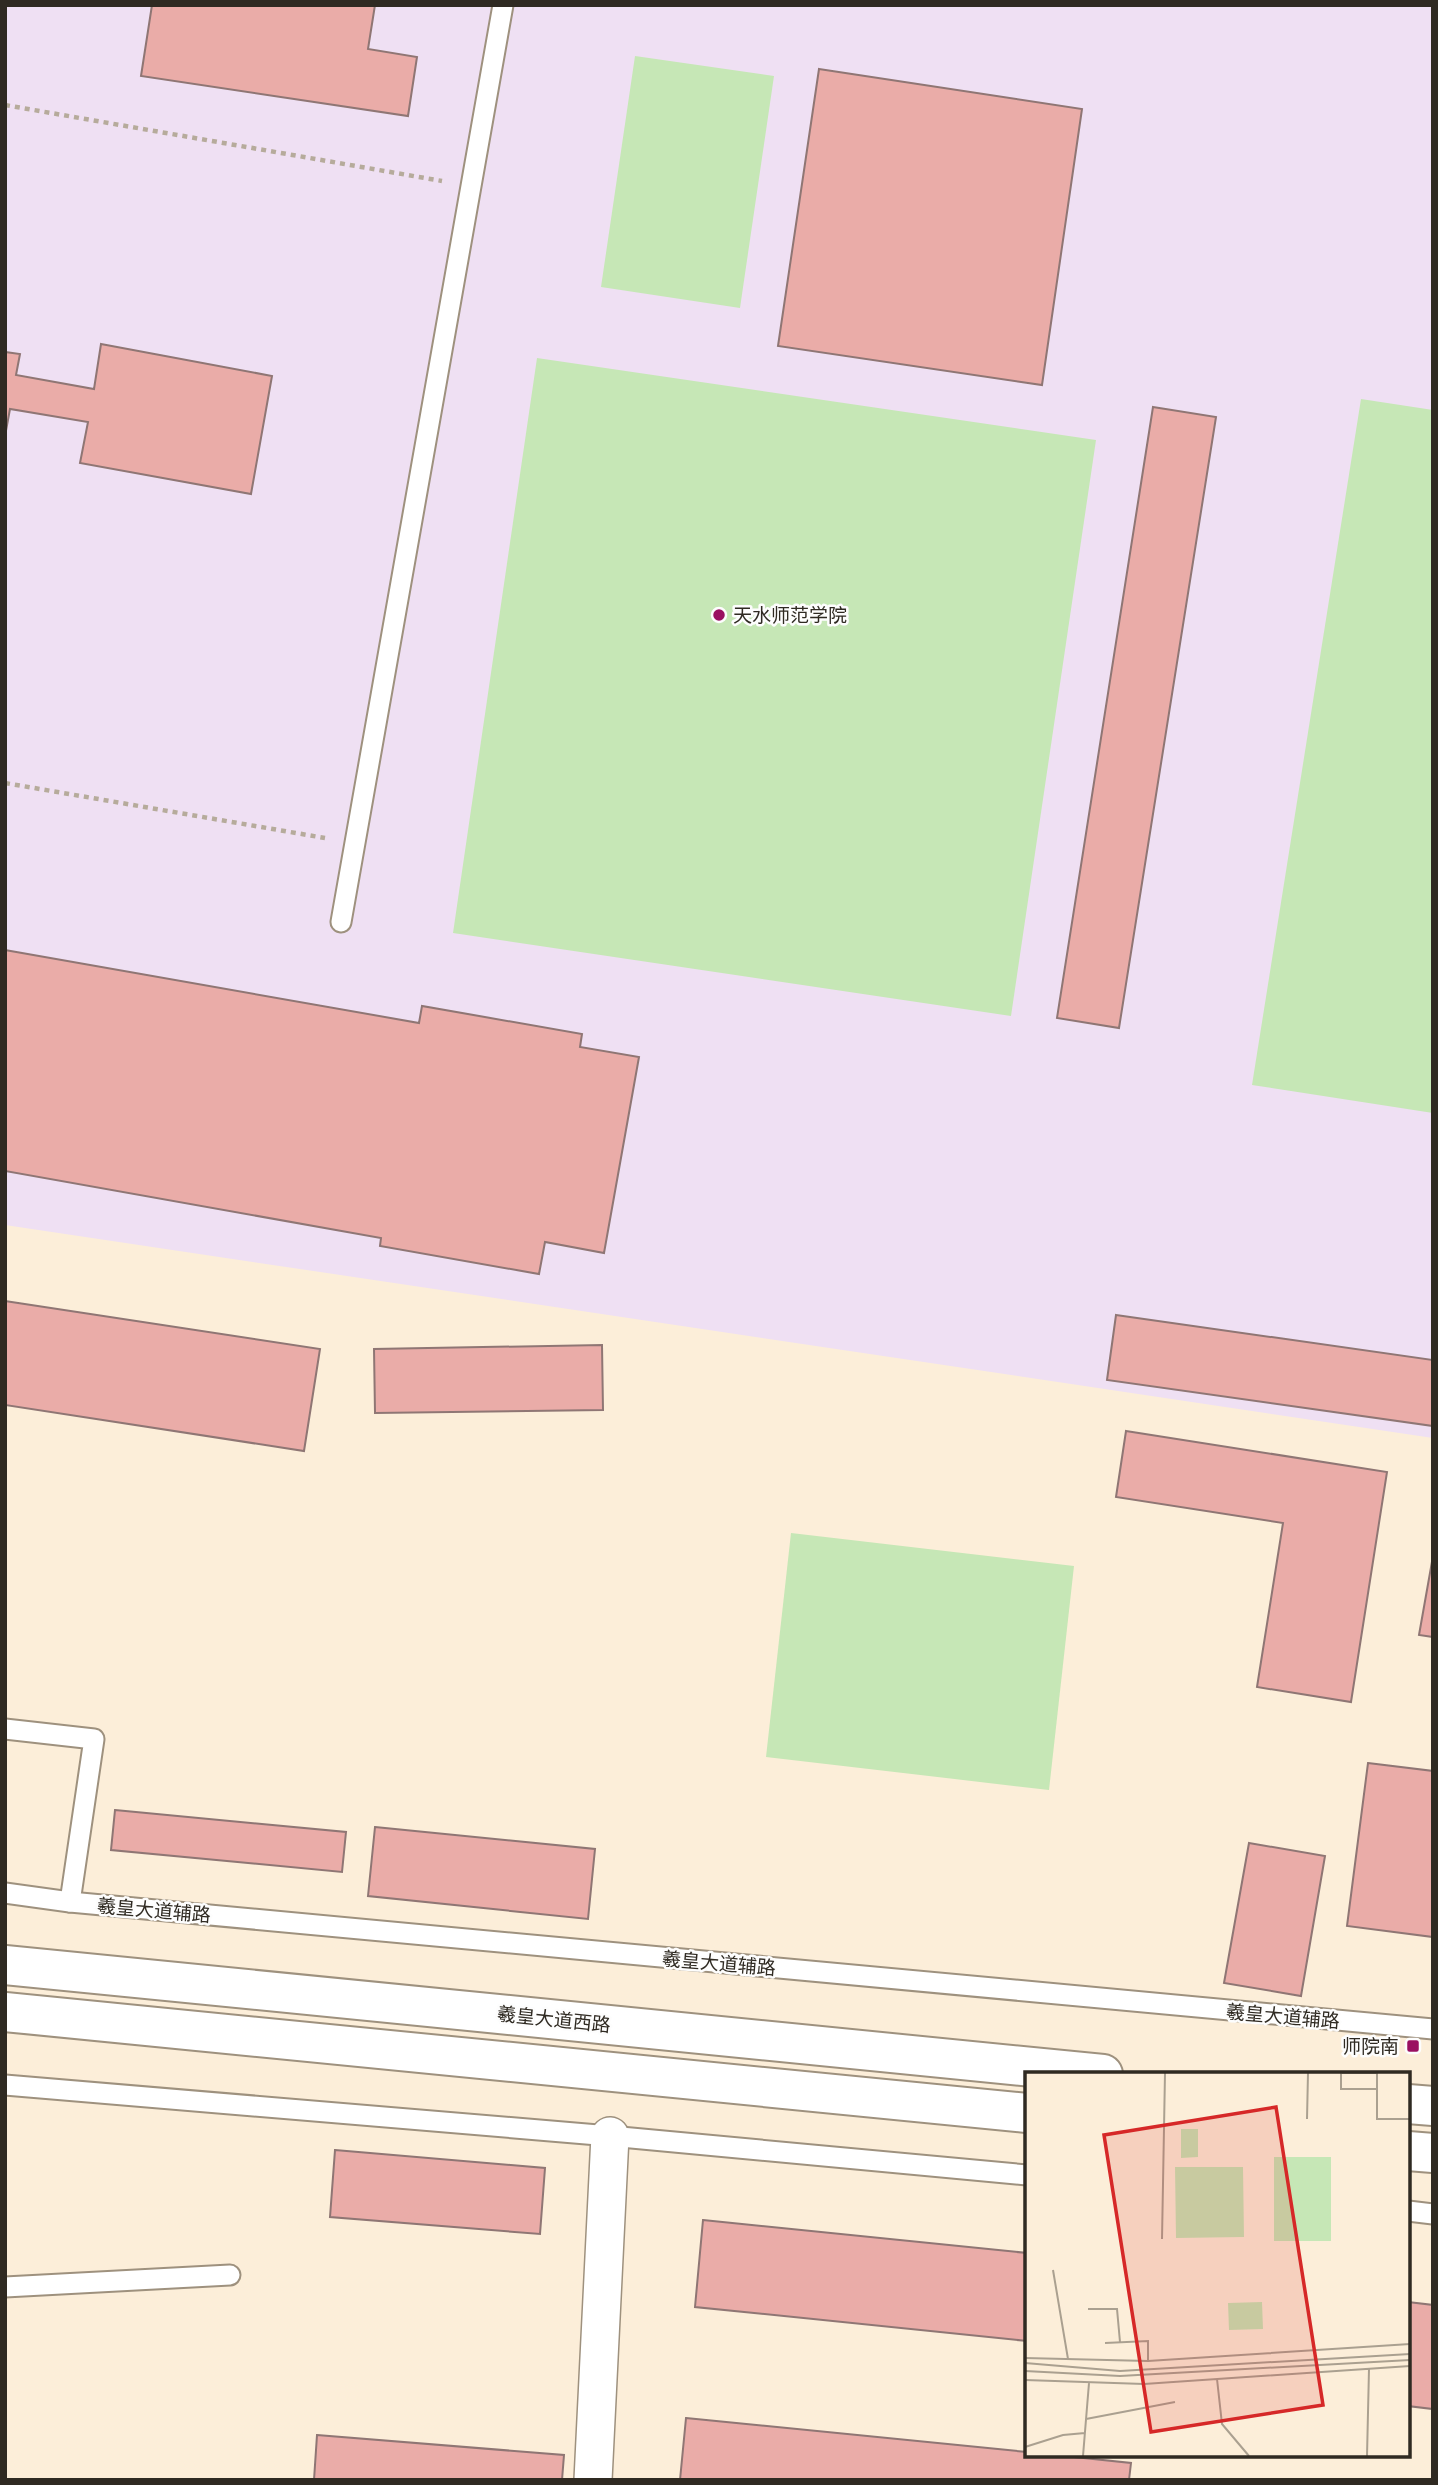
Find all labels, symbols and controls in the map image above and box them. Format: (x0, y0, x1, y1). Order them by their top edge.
place label: 天水师范学院 (733, 602, 847, 628)
marker: 天水师范学院 (711, 607, 727, 623)
street label: 羲皇大道辅路 (96, 1892, 212, 1928)
street label: 羲皇大道辅路 (661, 1945, 777, 1981)
street label: 羲皇大道辅路 (1225, 1998, 1341, 2034)
street label: 羲皇大道西路 (496, 2000, 612, 2038)
place label: 师院南 (1342, 2033, 1399, 2059)
marker: 师院南 (1405, 2038, 1421, 2054)
inset map (1025, 2072, 1410, 2457)

